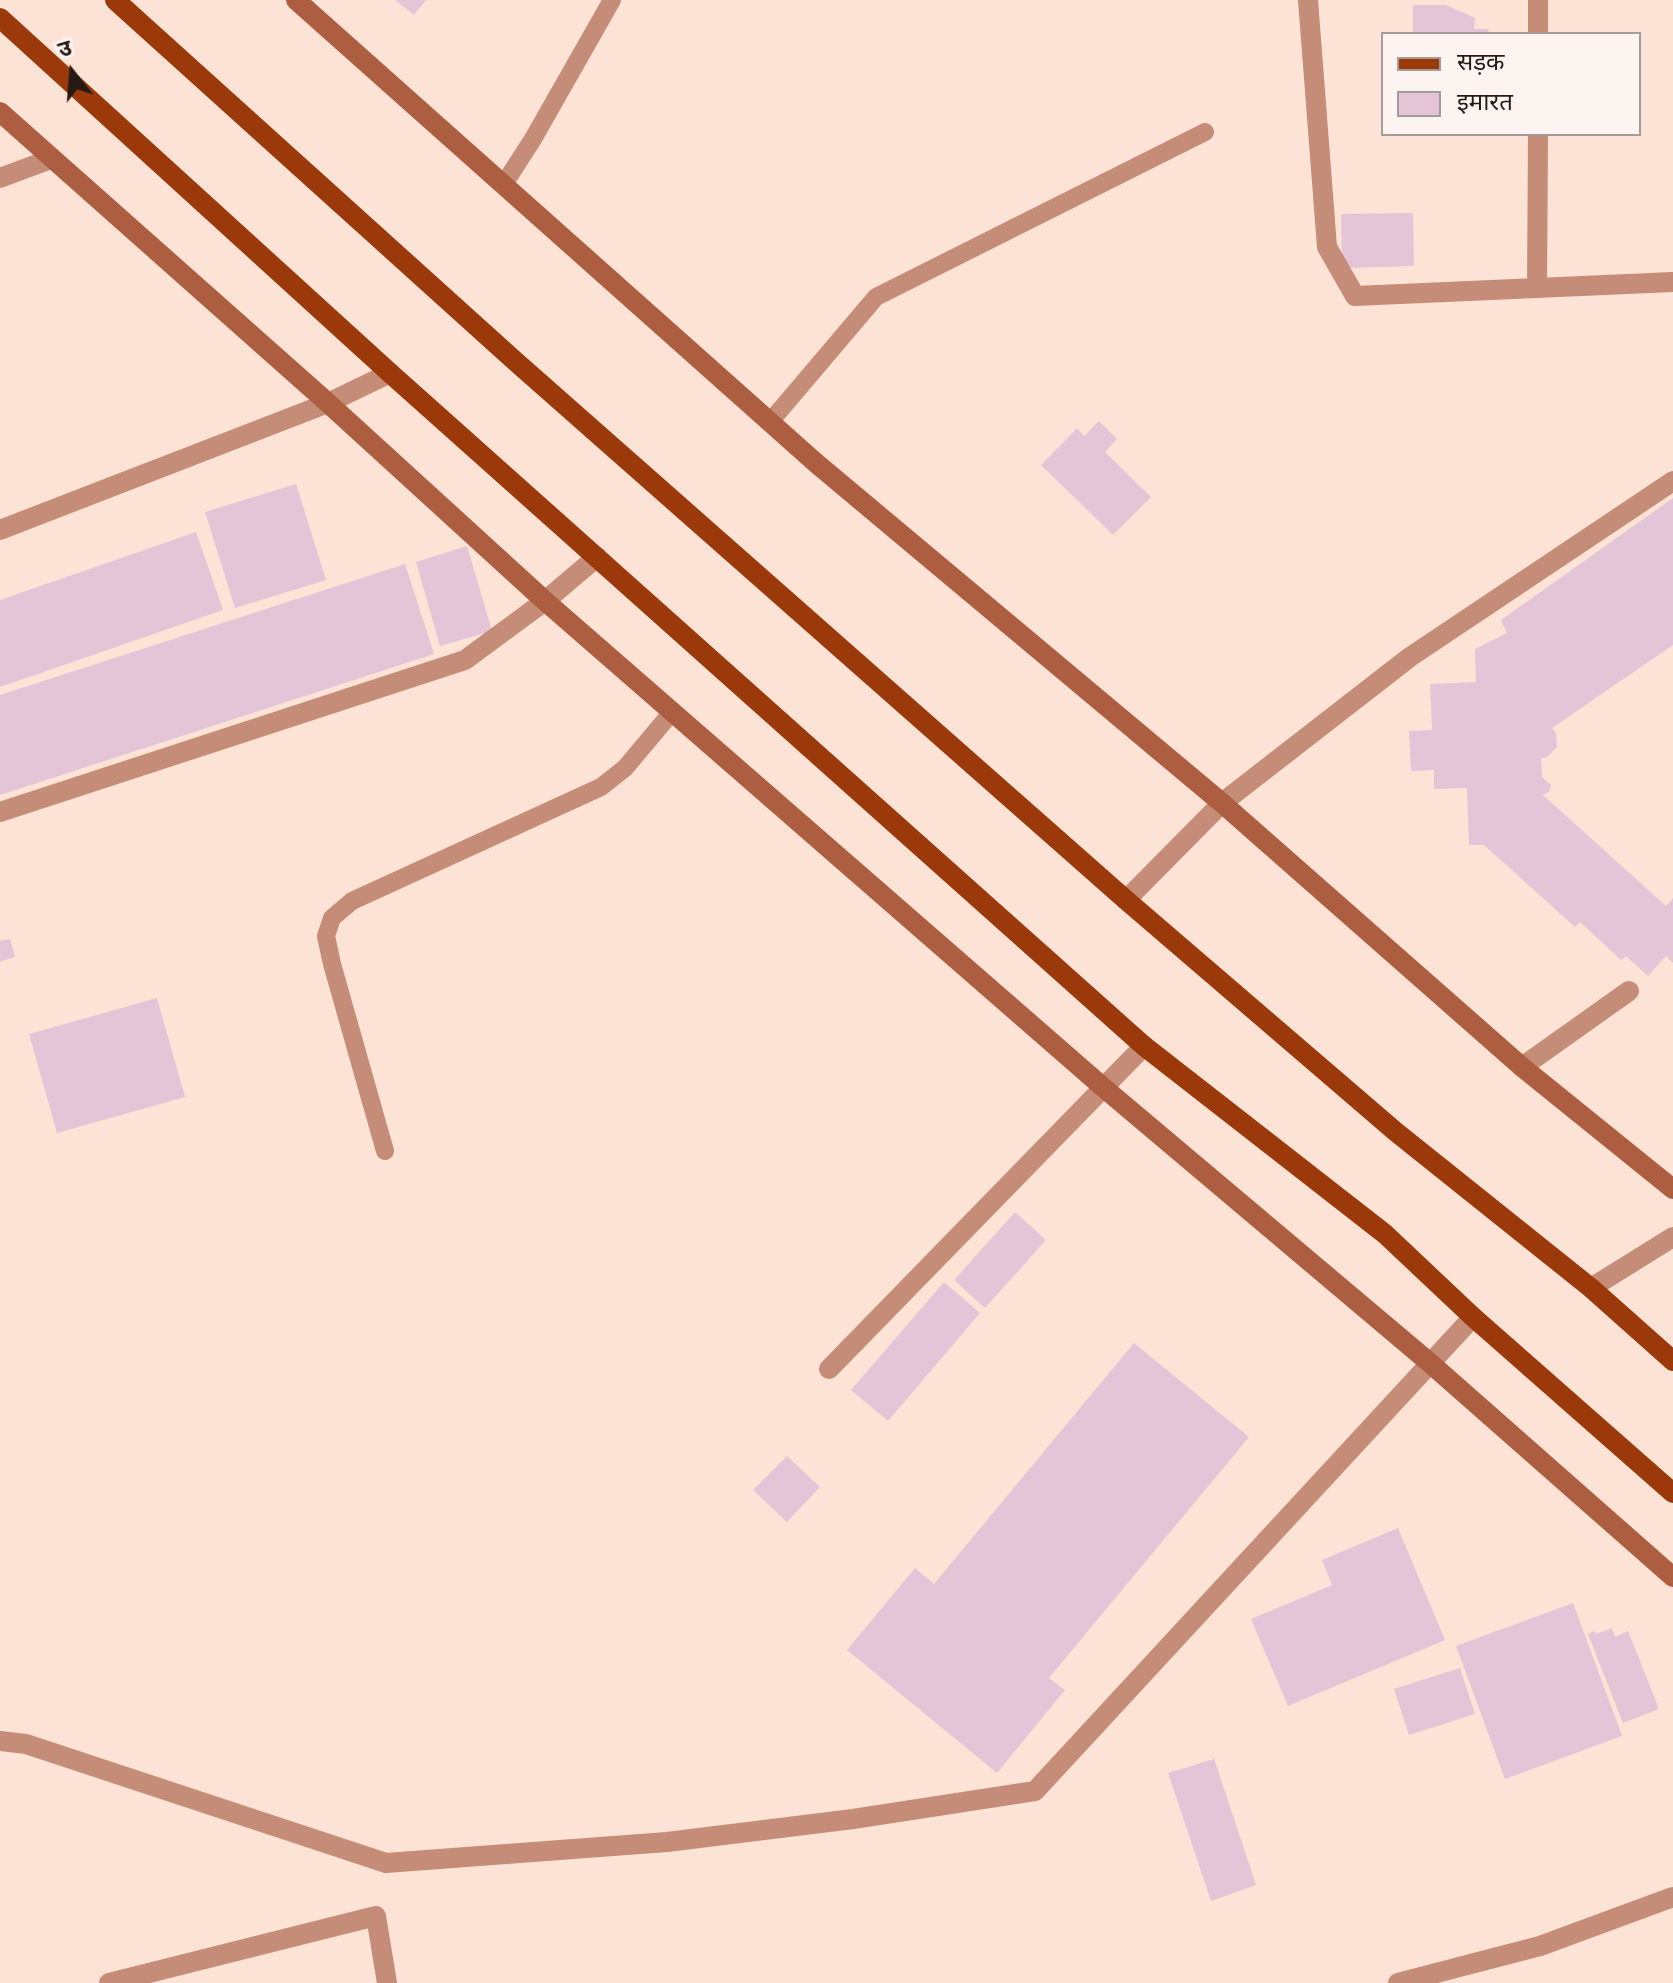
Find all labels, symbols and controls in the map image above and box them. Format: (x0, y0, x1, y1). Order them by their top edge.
north arrow (32, 32, 112, 112)
legend (1381, 32, 1641, 136)
text: उ (56, 37, 74, 61)
text: सड़क (1457, 51, 1505, 75)
text: इमारत (1457, 91, 1513, 115)

